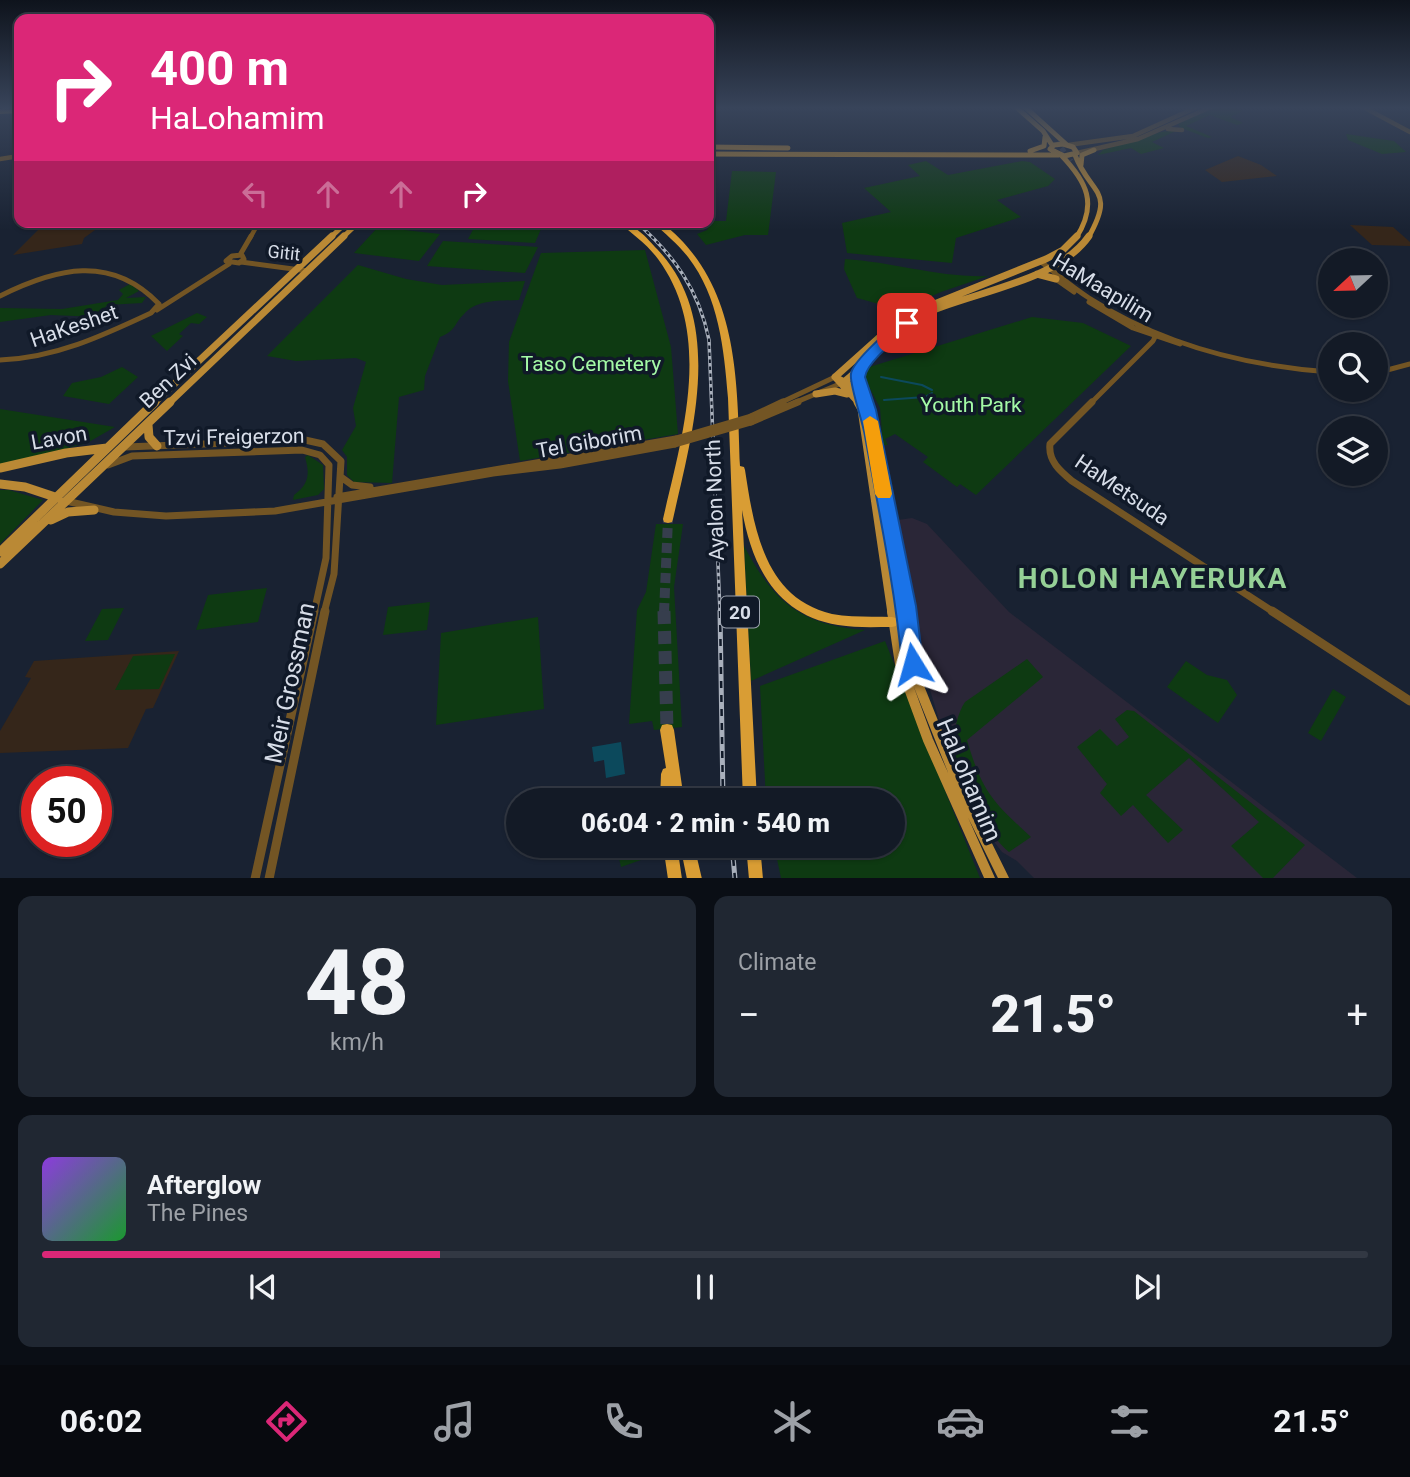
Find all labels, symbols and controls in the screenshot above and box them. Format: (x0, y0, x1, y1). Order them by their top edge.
text: 400 m (150, 40, 289, 97)
icon: right (35, 42, 126, 133)
text: HaLohamim (150, 99, 325, 137)
icon: left (236, 175, 274, 213)
icon: ahead (309, 175, 347, 213)
icon: ahead (382, 175, 420, 213)
icon: right (455, 175, 493, 213)
street label: Gitit (267, 240, 302, 265)
north arrow (1318, 248, 1388, 318)
map controls (1318, 248, 1388, 486)
street label: HaMaapilim (1048, 249, 1158, 327)
pin (877, 293, 937, 353)
street label: HaKeshet (27, 300, 121, 352)
icon: arrive (888, 304, 926, 342)
button: search (1318, 332, 1388, 402)
street label: Ben Zvi (135, 349, 201, 413)
park label: Taso Cemetery (521, 352, 661, 376)
park label: Youth Park (920, 393, 1022, 417)
button: layers (1318, 416, 1388, 486)
street label: Lavon (29, 421, 89, 455)
street label: Tel Giborim (534, 421, 644, 463)
street label: Tzvi Freigerzon (163, 424, 305, 450)
street label: Ayalon North (701, 439, 729, 561)
street label: HaMetsuda (1070, 450, 1174, 530)
district label: HOLON HAYERUKA (1018, 562, 1288, 595)
road number: 20 (721, 596, 759, 628)
street label: Meir Grossman (259, 600, 321, 766)
position arrow (876, 627, 950, 701)
street label: HaLohamim (931, 714, 1007, 846)
speed limit sign: 50 (21, 766, 112, 857)
text: 06:04 · 2 min · 540 m (581, 808, 830, 838)
text: 48 (305, 930, 409, 1036)
text: Climate (738, 949, 817, 976)
text: 21.5° (990, 984, 1116, 1045)
text: − (738, 993, 760, 1037)
text: + (1346, 993, 1368, 1037)
text: km/h (330, 1029, 384, 1056)
text: Afterglow (147, 1170, 261, 1200)
text: The Pines (147, 1200, 248, 1227)
icon: previous (244, 1268, 282, 1306)
icon: pause (686, 1268, 724, 1306)
icon: next (1128, 1268, 1166, 1306)
icon: directions (262, 1397, 311, 1446)
icon: music (430, 1397, 479, 1446)
icon: phone (599, 1397, 648, 1446)
icon: climate (768, 1397, 817, 1446)
icon: car (936, 1397, 985, 1446)
icon: filters (1105, 1397, 1154, 1446)
text: 06:02 (60, 1402, 142, 1440)
text: 21.5° (1273, 1402, 1350, 1440)

